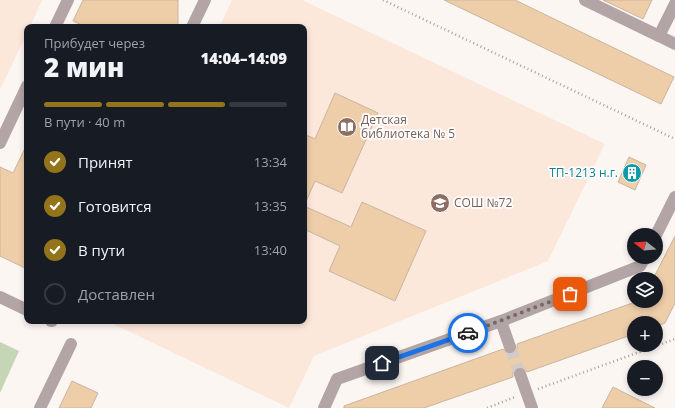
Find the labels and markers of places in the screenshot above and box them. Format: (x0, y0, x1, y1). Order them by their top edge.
place label: Детская библиотека № 5 (361, 111, 455, 142)
library icon: Детская библиотека № 5 (336, 116, 358, 138)
building icon: ТП-1213 н.г. (621, 162, 643, 184)
place label: ТП-1213 н.г. (549, 164, 618, 181)
school or university icon: СОШ №72 (429, 192, 451, 214)
place label: СОШ №72 (454, 194, 512, 211)
pin (553, 277, 587, 311)
pin (365, 346, 399, 380)

